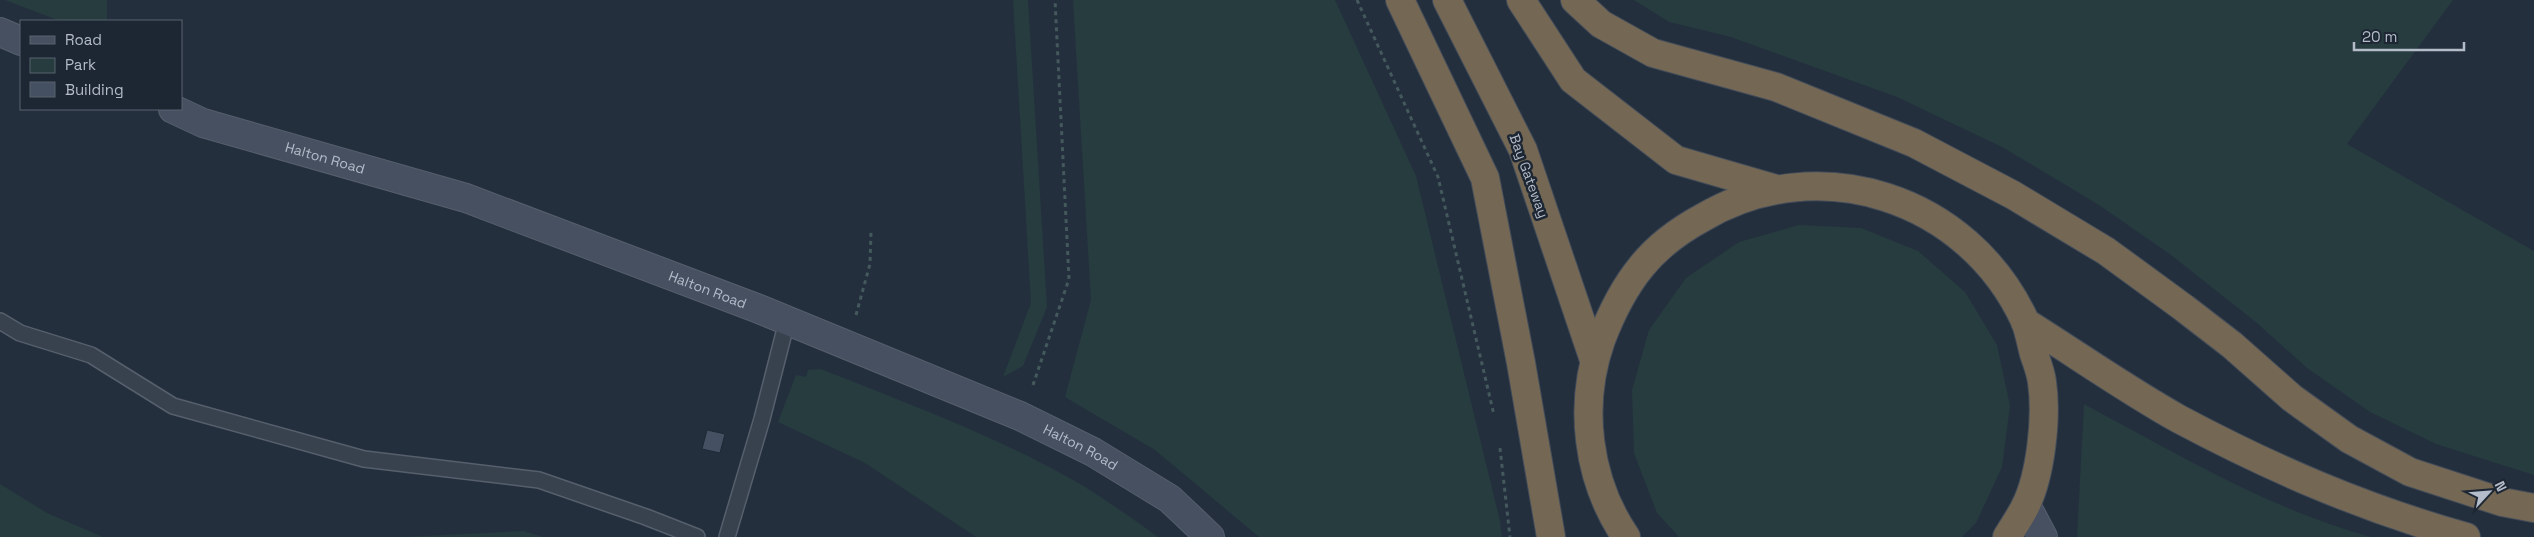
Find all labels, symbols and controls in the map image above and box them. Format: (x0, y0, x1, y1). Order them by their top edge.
legend (20, 20, 182, 110)
scale bar (2354, 20, 2464, 52)
text: 20 m (2362, 27, 2397, 46)
text: Road (65, 30, 102, 49)
text: Park (65, 55, 96, 74)
text: Building (65, 80, 124, 99)
street label: Bay Gateway (1505, 132, 1553, 220)
street label: Halton Road (283, 138, 367, 178)
street label: Halton Road (666, 267, 749, 313)
street label: Halton Road (1040, 420, 1121, 474)
north arrow (2464, 467, 2514, 517)
text: N (2491, 478, 2511, 494)

